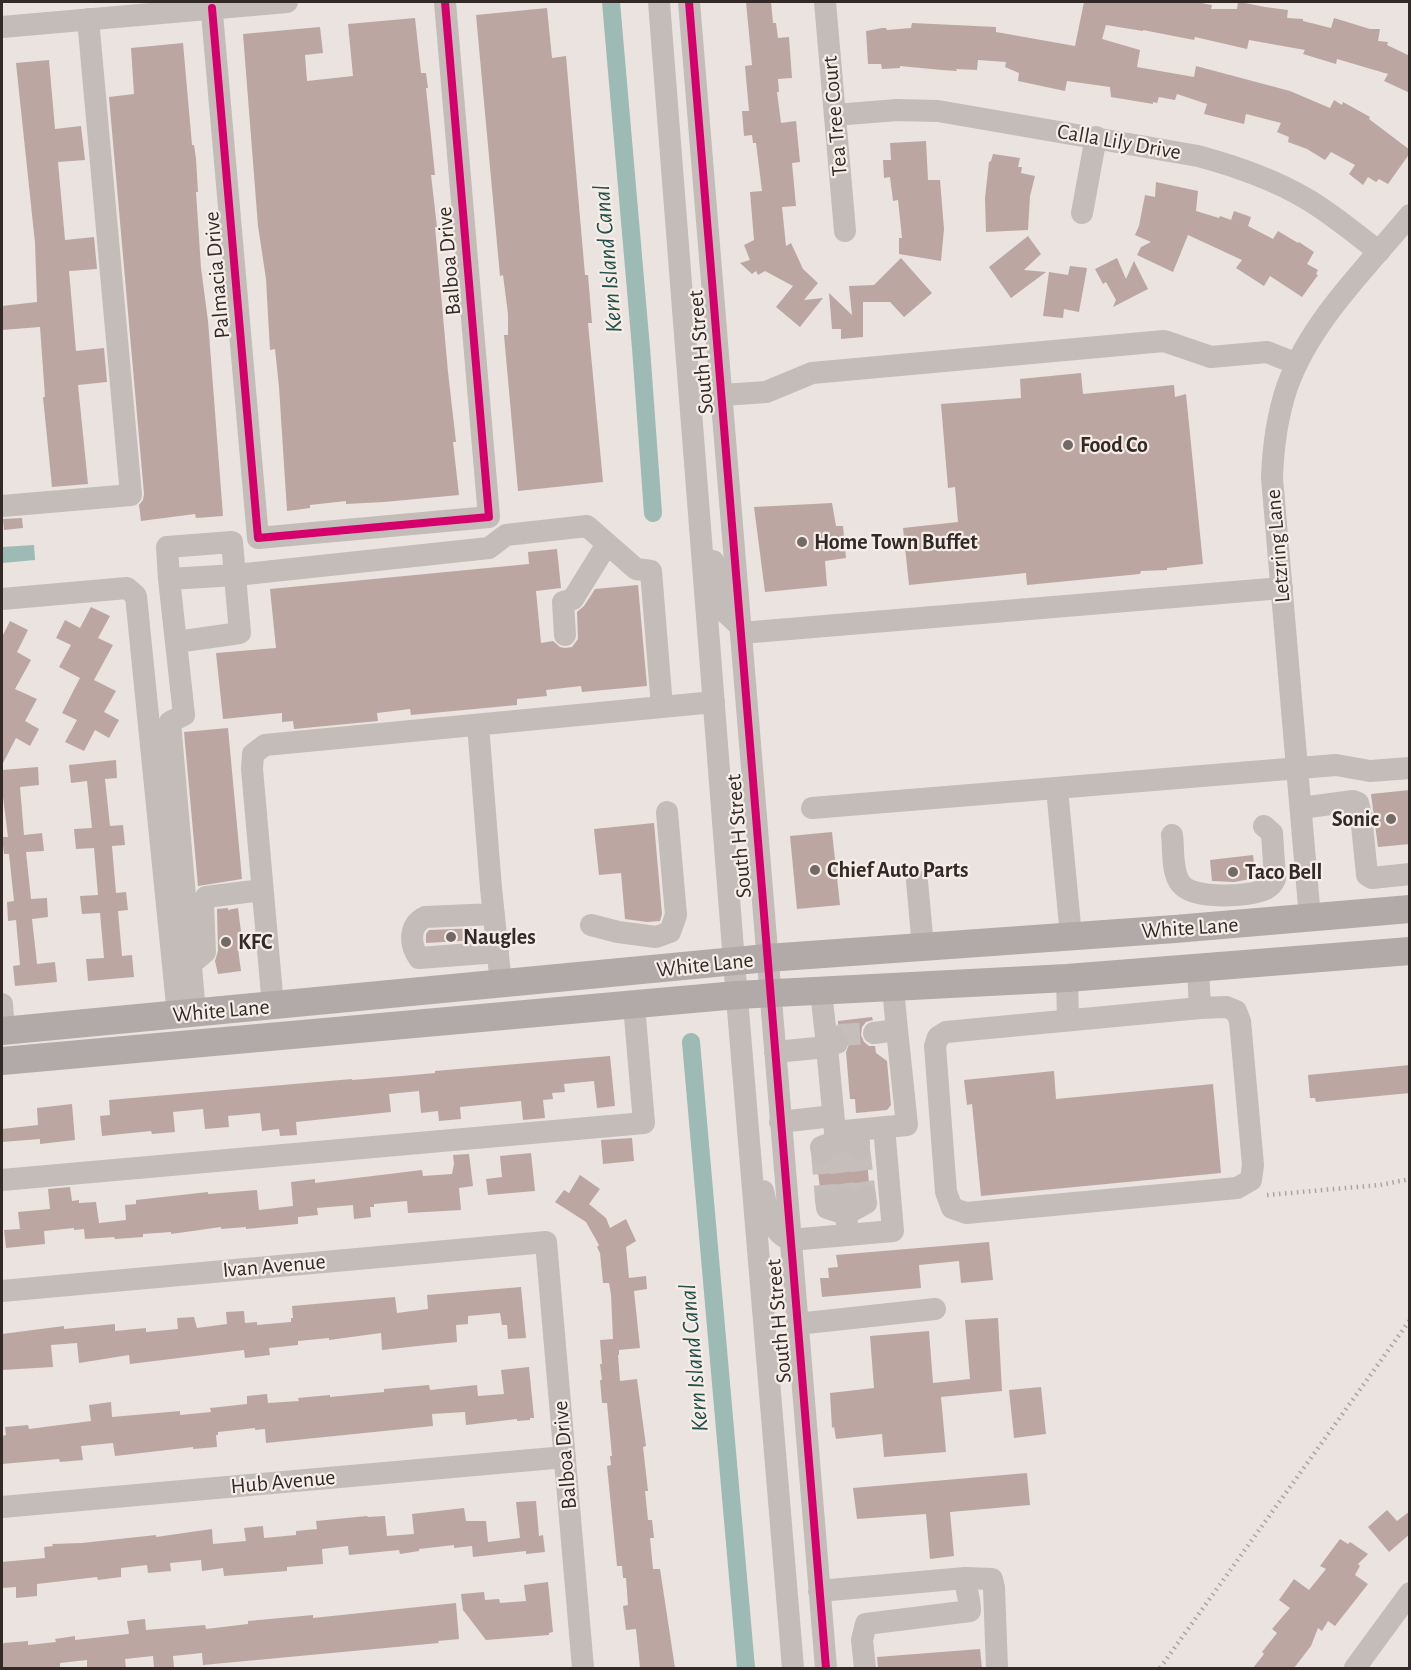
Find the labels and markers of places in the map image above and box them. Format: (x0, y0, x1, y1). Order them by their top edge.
place label: Food Co (1080, 432, 1148, 458)
marker: Food Co (1061, 438, 1075, 452)
place label: Home Town Buffet (814, 529, 978, 555)
marker: Home Town Buffet (795, 535, 809, 549)
place label: Sonic (1332, 806, 1379, 832)
marker: Sonic (1384, 812, 1398, 826)
place label: Chief Auto Parts (827, 857, 968, 883)
place label: Taco Bell (1245, 859, 1322, 885)
marker: Chief Auto Parts (808, 863, 822, 877)
marker: Taco Bell (1226, 865, 1240, 879)
place label: Naugles (463, 924, 536, 950)
place label: KFC (238, 929, 272, 955)
marker: Naugles (444, 930, 458, 944)
marker: KFC (219, 935, 233, 949)

